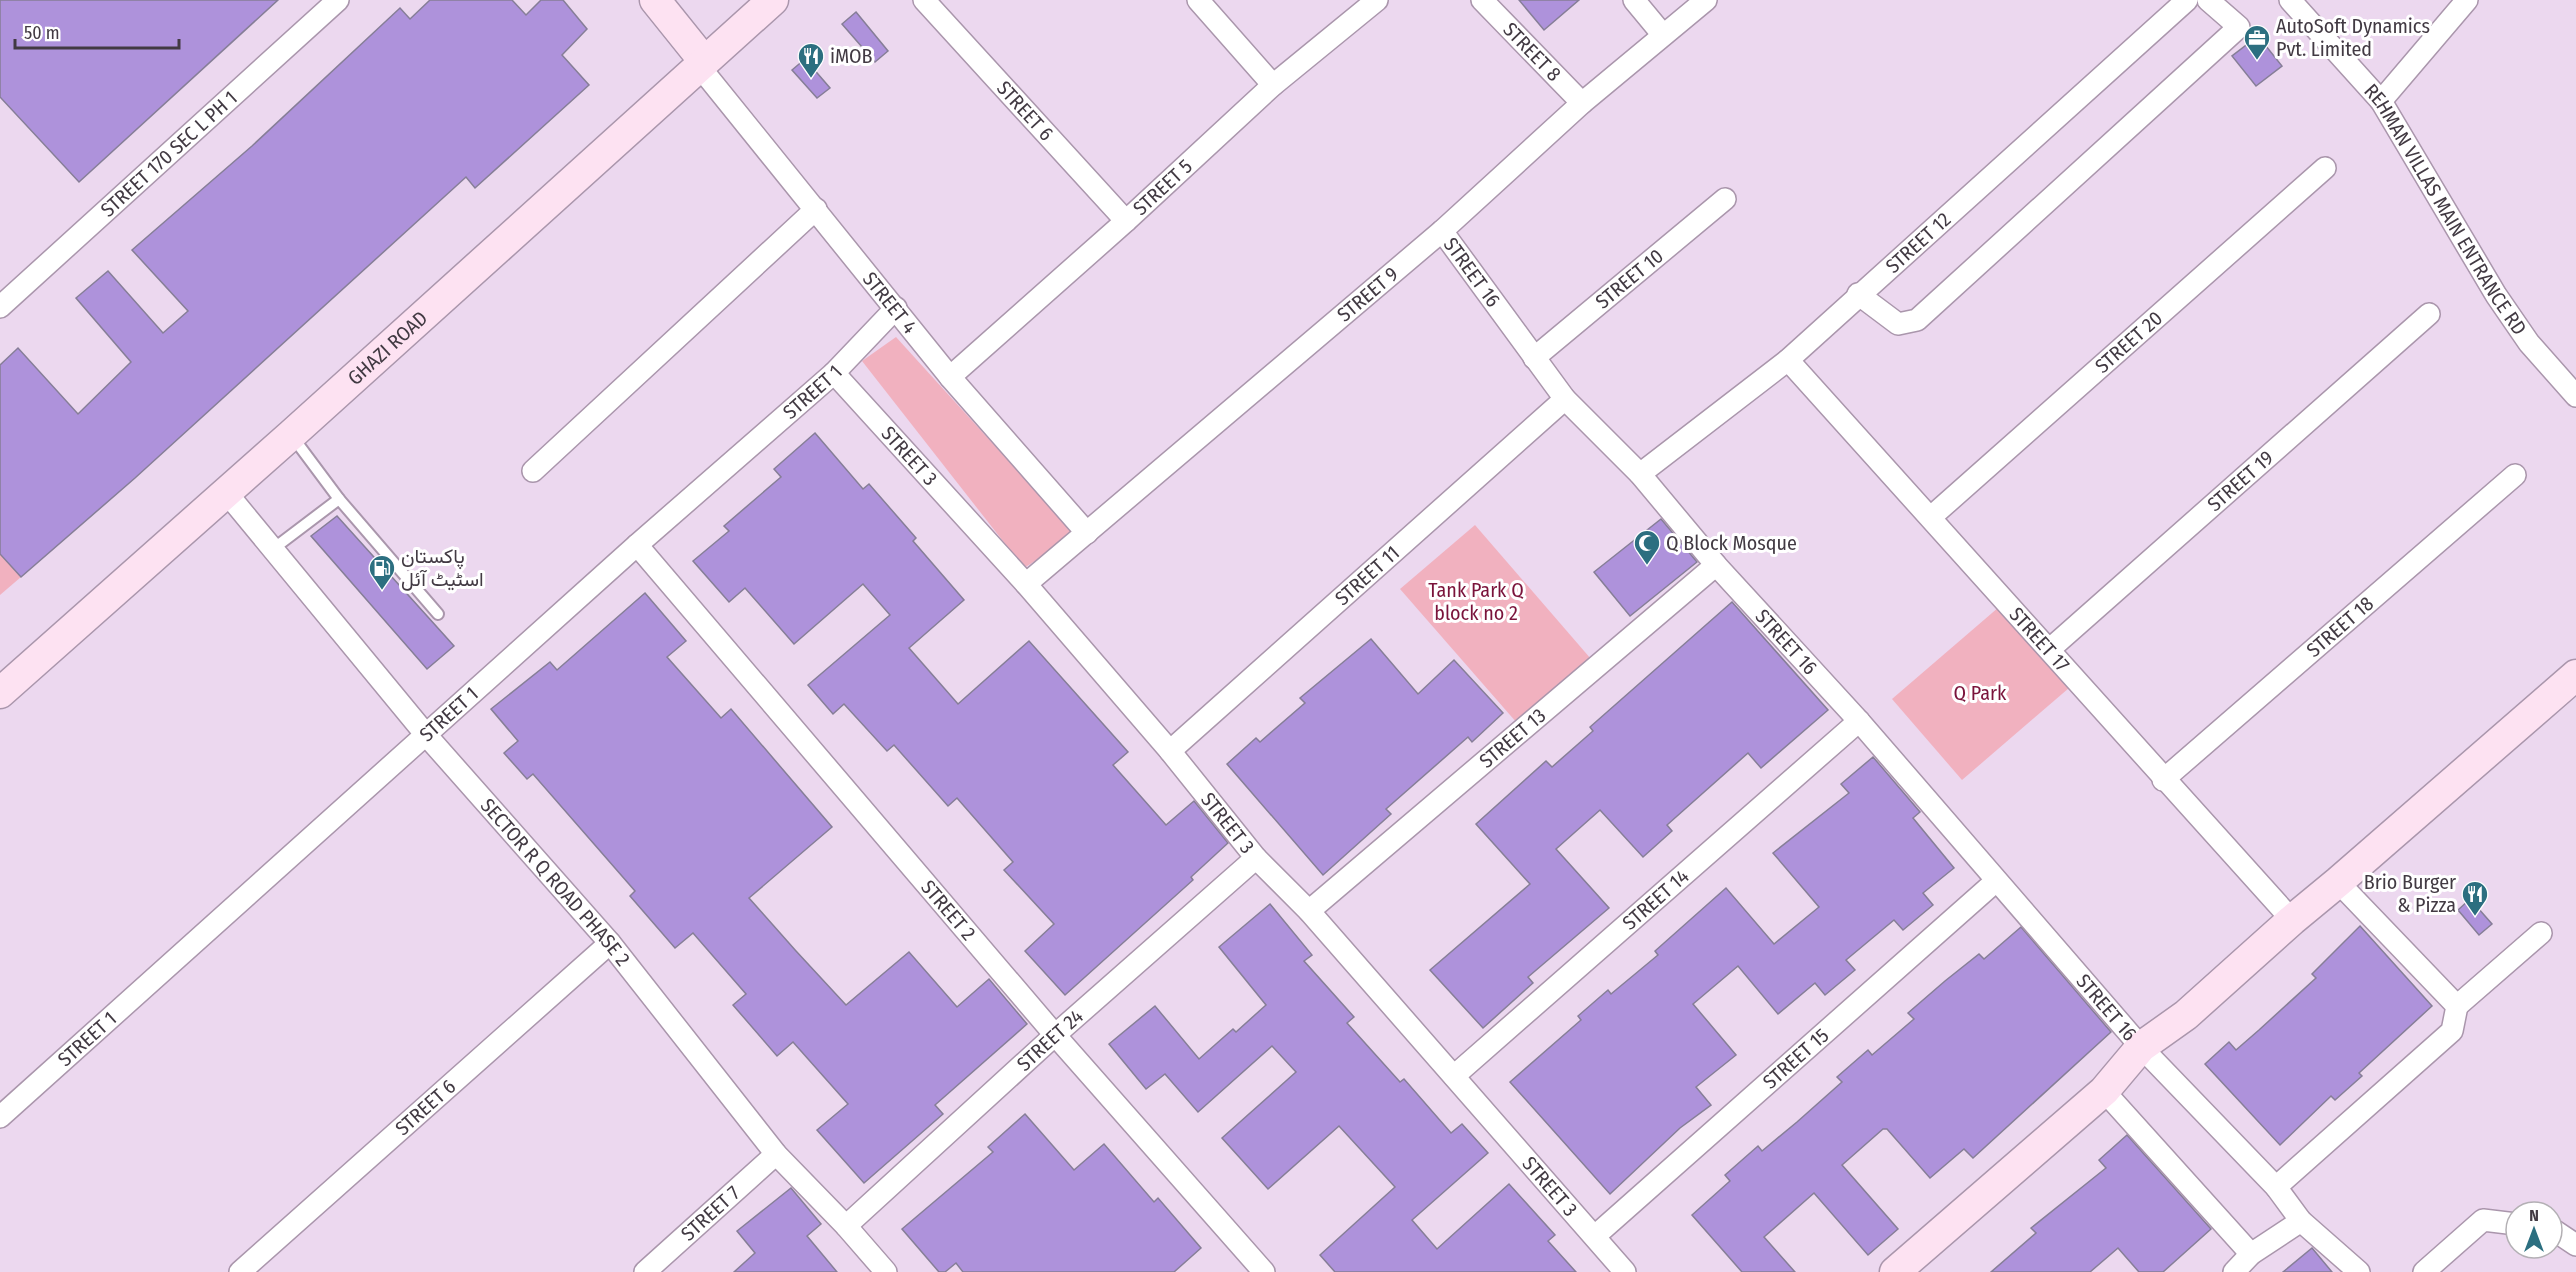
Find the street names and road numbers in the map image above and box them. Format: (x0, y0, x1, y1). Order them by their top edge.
street label: STREET 8 (1498, 17, 1566, 86)
street label: STREET 6 (992, 76, 1059, 146)
street label: REHMAN VILLAS MAIN ENTRANCE RD (2359, 79, 2532, 339)
street label: STREET 170 SEC L PH 1 (96, 86, 242, 222)
street label: STREET 5 (1128, 154, 1197, 220)
street label: STREET 12 (1881, 207, 1956, 278)
street label: STREET 16 (1439, 233, 1506, 312)
street label: STREET 10 (1591, 244, 1668, 314)
street label: STREET 9 (1332, 262, 1403, 327)
street label: STREET 4 (858, 267, 922, 338)
street label: GHAZI ROAD (343, 306, 432, 390)
street label: STREET 20 (2090, 306, 2167, 378)
street label: STREET 1 (778, 360, 847, 424)
street label: STREET 3 (876, 421, 942, 490)
street label: STREET 19 (2202, 445, 2278, 516)
street label: STREET 11 (1330, 541, 1404, 610)
street label: STREET 18 (2302, 591, 2378, 662)
street label: STREET 17 (2004, 602, 2075, 677)
street label: STREET 16 (1750, 604, 1822, 679)
street label: STREET 1 (415, 682, 483, 747)
street label: STREET 13 (1474, 703, 1550, 773)
street label: STREET 3 (1196, 788, 1259, 858)
street label: SECTOR R Q ROAD PHASE 2 (476, 793, 635, 971)
street label: STREET 14 (1618, 864, 1694, 935)
street label: STREET 2 (916, 875, 981, 945)
street label: STREET 16 (2071, 969, 2142, 1046)
street label: STREET 24 (1012, 1004, 1088, 1076)
street label: STREET 1 (53, 1006, 121, 1071)
street label: STREET 15 (1758, 1023, 1833, 1094)
street label: STREET 6 (390, 1074, 460, 1140)
street label: STREET 3 (1517, 1152, 1583, 1221)
street label: STREET 7 (676, 1181, 745, 1246)

